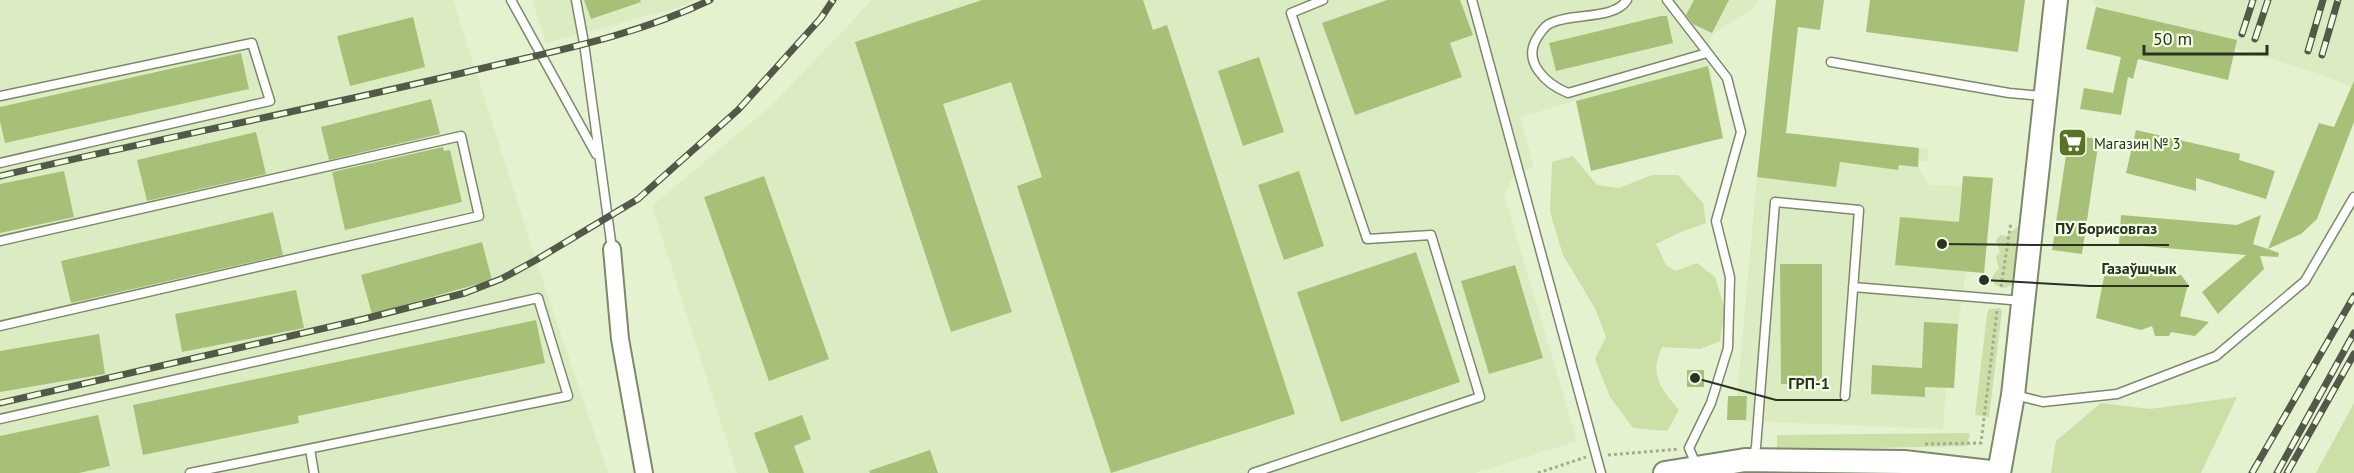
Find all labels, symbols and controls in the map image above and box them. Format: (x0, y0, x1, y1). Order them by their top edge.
scale bar (2144, 18, 2267, 56)
text: 50 m (2153, 27, 2192, 50)
supermarket icon: Магазин № 3 (2057, 127, 2089, 159)
place label: Магазин № 3 (2094, 134, 2181, 153)
callout: ПУ Борисовгаз (2042, 211, 2169, 245)
text: ПУ Борисовгаз (2055, 218, 2157, 238)
callout: Газаўшчык (2090, 252, 2189, 286)
text: Газаўшчык (2101, 258, 2177, 278)
callout: ГРП-1 (1776, 366, 1842, 400)
text: ГРП-1 (1788, 373, 1830, 393)

